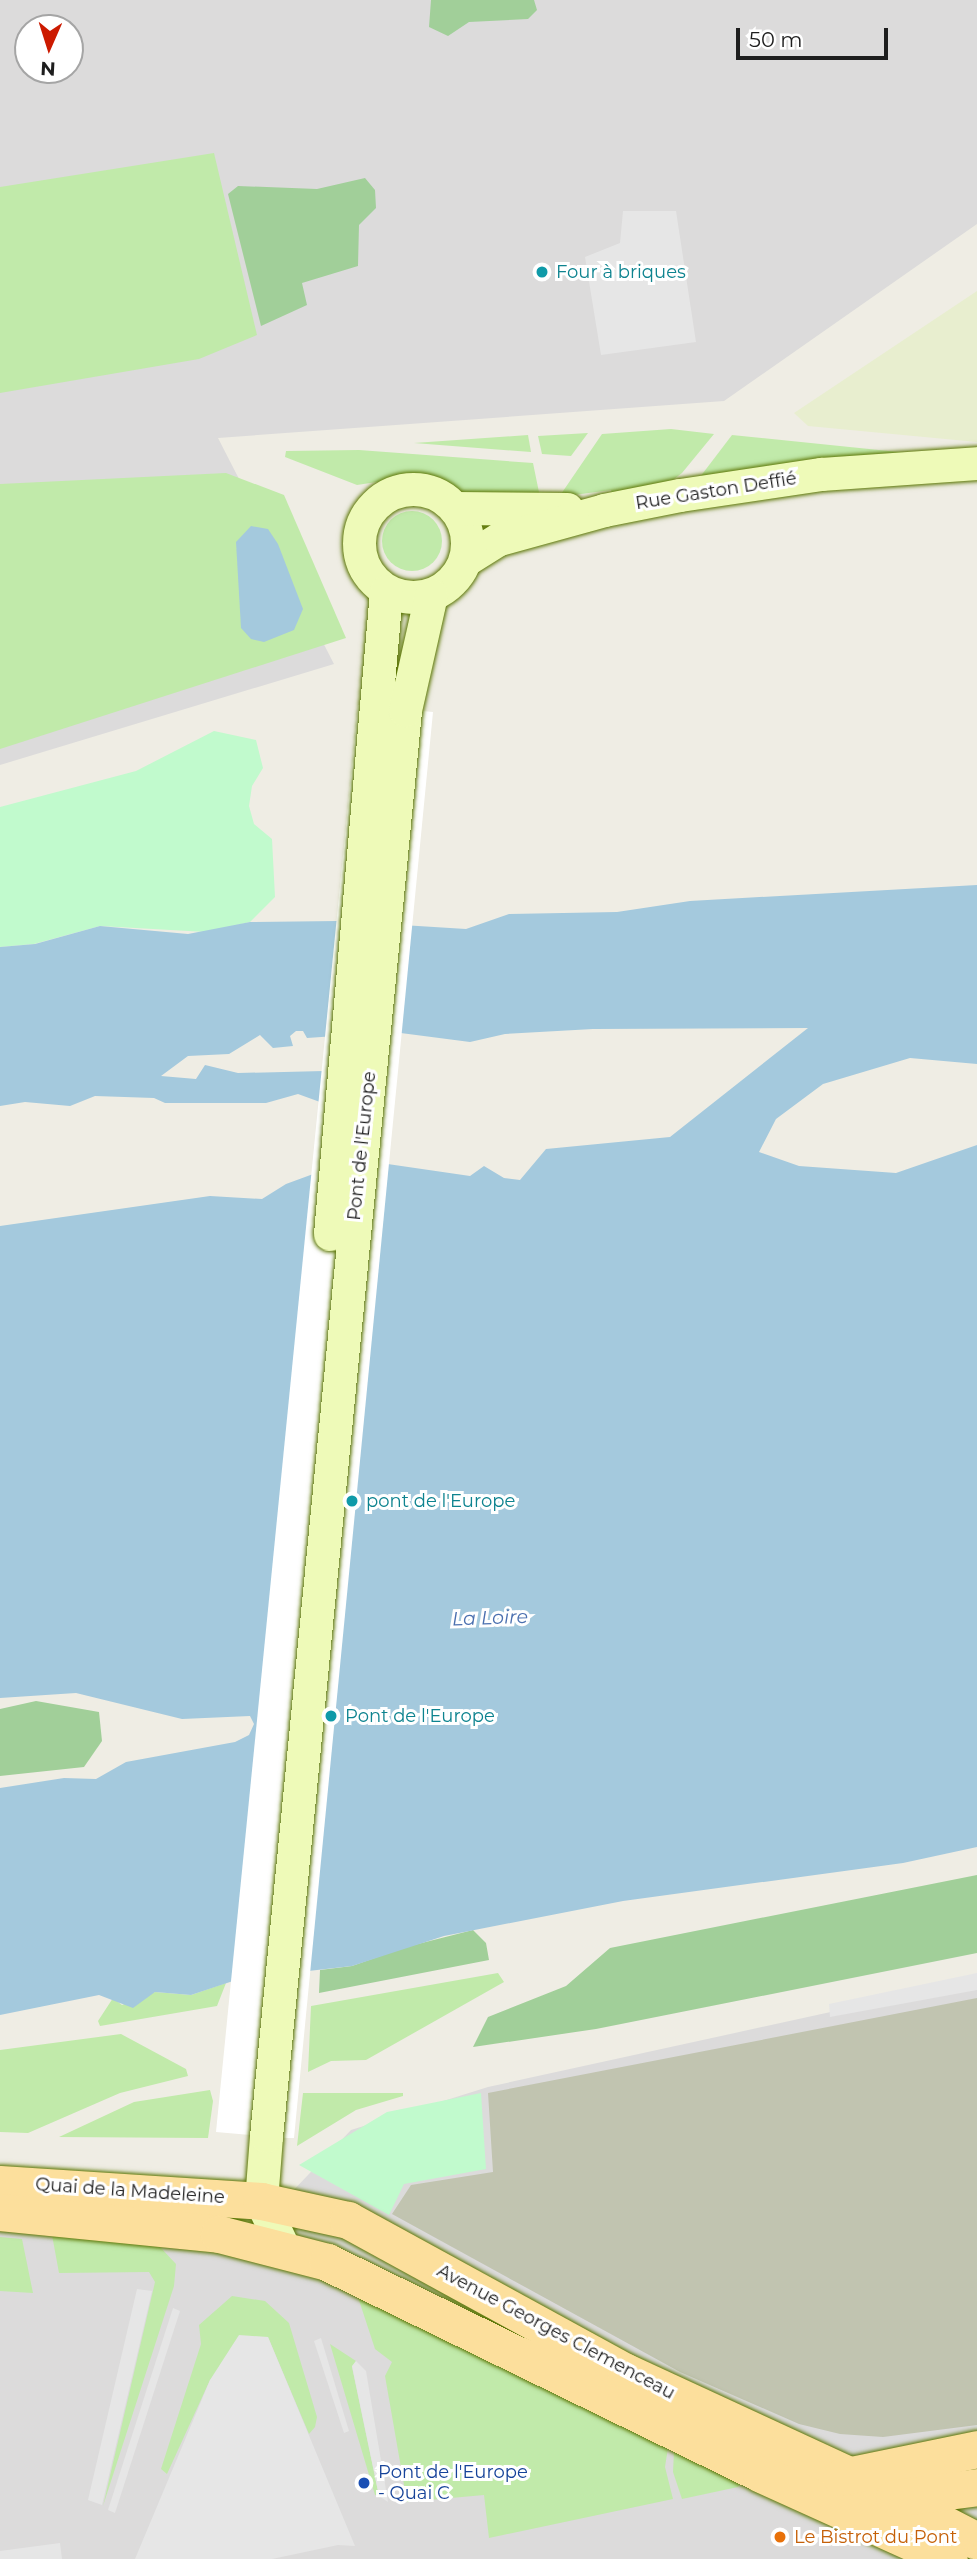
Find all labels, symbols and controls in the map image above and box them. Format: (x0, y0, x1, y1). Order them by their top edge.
north arrow (14, 14, 84, 84)
scale bar (739, 14, 891, 58)
text: 50 m (749, 27, 803, 52)
text: N (40, 57, 56, 80)
place label: Four à briques (556, 261, 686, 283)
marker: Four à briques (534, 264, 550, 280)
street label: Rue Gaston Deffié (634, 468, 798, 514)
street label: Pont de l'Europe (343, 1070, 381, 1222)
place label: pont de l'Europe (366, 1490, 515, 1512)
marker: pont de l'Europe (344, 1493, 360, 1509)
water label: La Loire (452, 1605, 528, 1631)
place label: Pont de l'Europe (345, 1705, 495, 1727)
marker: Pont de l'Europe (323, 1708, 339, 1724)
street label: Quai de la Madeleine (35, 2174, 225, 2208)
street label: Avenue Georges Clemenceau (433, 2260, 679, 2404)
place label: Pont de l'Europe - Quai C (378, 2462, 528, 2504)
marker: Pont de l'Europe - Quai C (356, 2475, 372, 2491)
place label: Le Bistrot du Pont (794, 2526, 957, 2548)
marker: Le Bistrot du Pont (772, 2529, 788, 2545)

